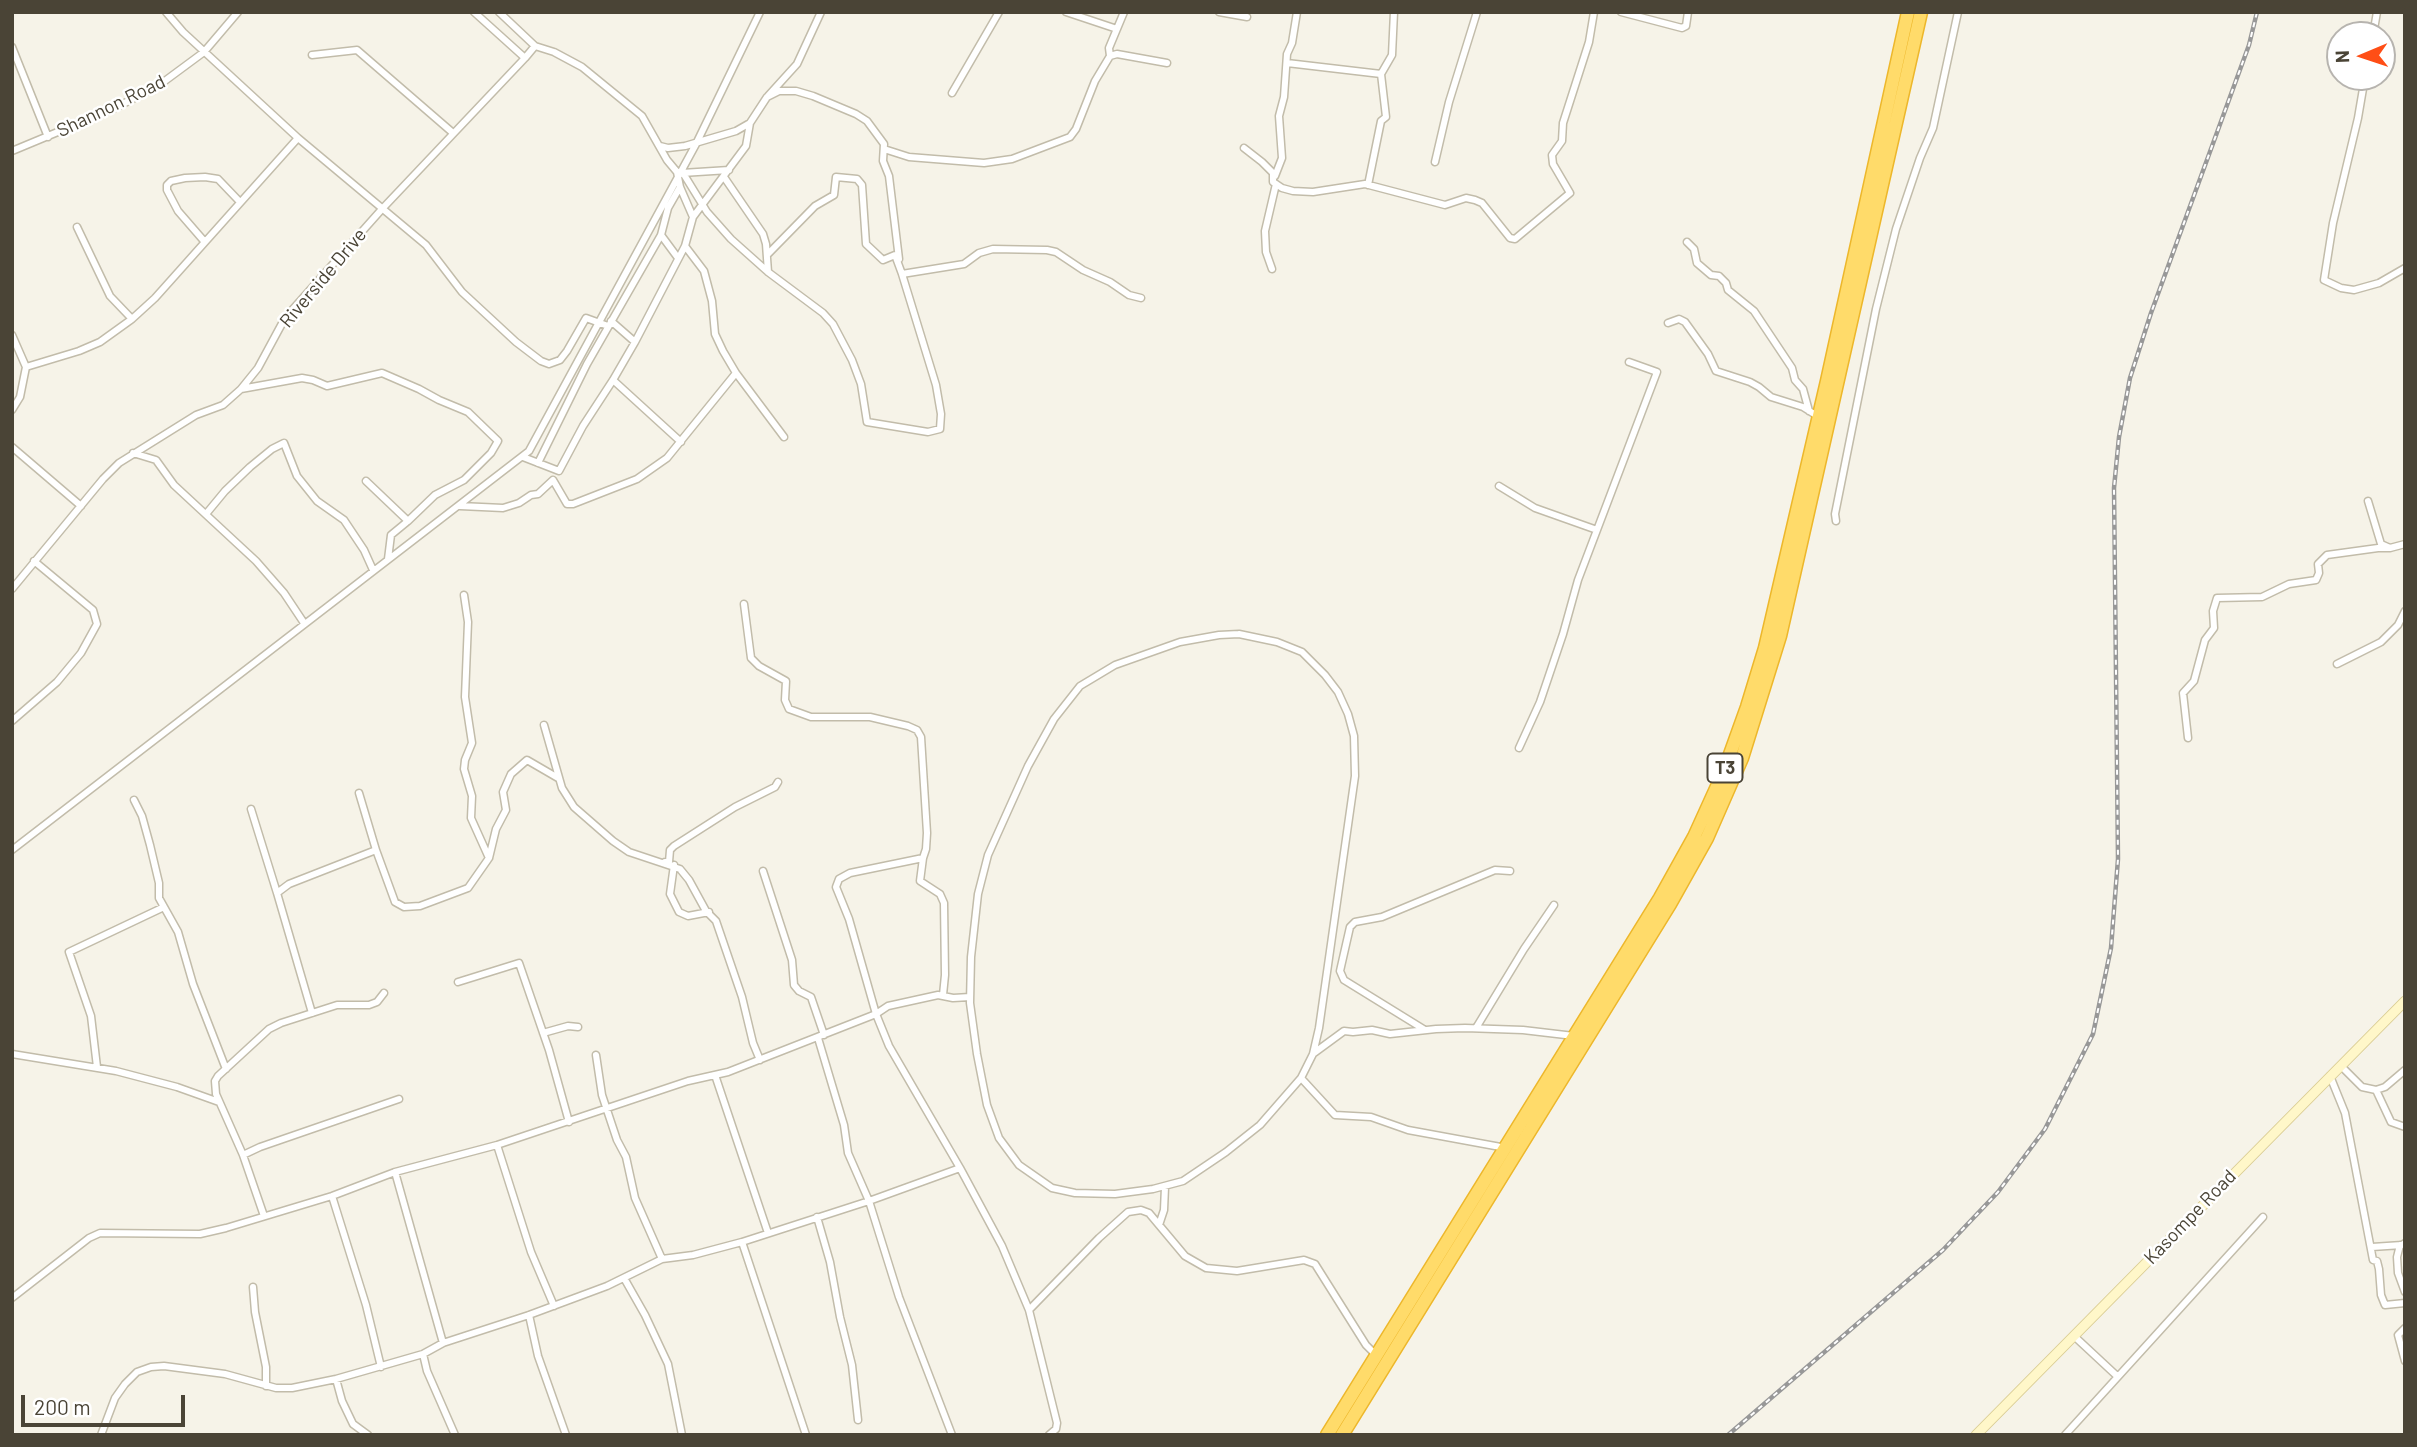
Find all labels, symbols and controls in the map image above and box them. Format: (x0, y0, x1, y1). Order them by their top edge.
north arrow (2326, 21, 2396, 91)
text: N (2330, 50, 2353, 63)
street label: Shannon Road (53, 70, 169, 142)
street label: Riverside Drive (275, 224, 371, 332)
road number: T3 (1708, 754, 1742, 782)
street label: Kasompe Road (2139, 1165, 2241, 1269)
scale bar (24, 1380, 189, 1424)
text: 200 m (34, 1394, 91, 1419)

